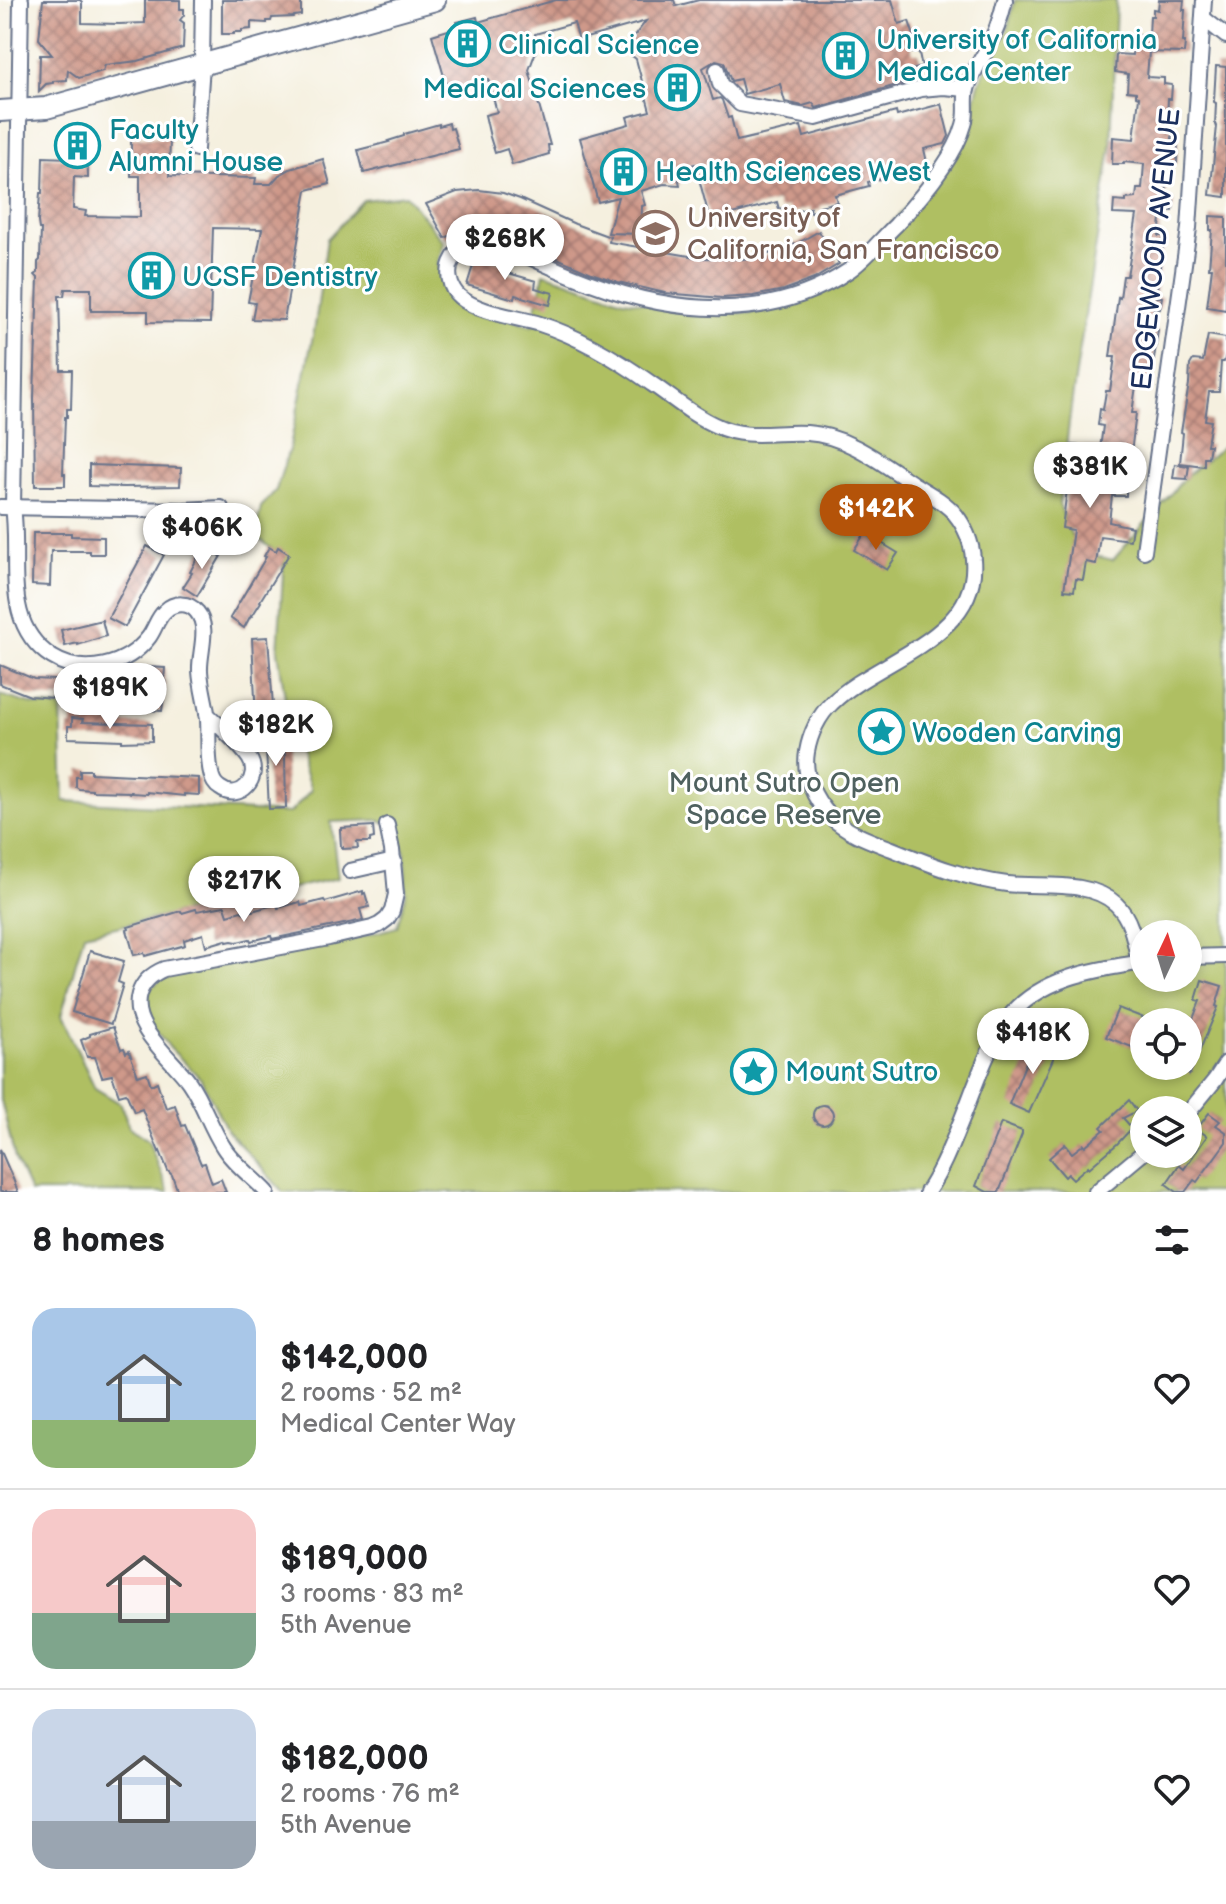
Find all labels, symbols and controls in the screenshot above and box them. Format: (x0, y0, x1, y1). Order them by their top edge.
building icon: Clinical Science (443, 20, 491, 68)
place label: University of California Medical Center (876, 24, 1157, 89)
place label: Clinical Science (498, 29, 699, 62)
building icon: University of California Medical Center (821, 31, 869, 79)
building icon: Medical Sciences (653, 64, 701, 112)
place label: Medical Sciences (423, 73, 646, 106)
street label: EDGEWOOD AVENUE (1125, 107, 1188, 392)
place label: Faculty Alumni House (109, 114, 283, 179)
building icon: Faculty Alumni House (54, 121, 102, 169)
building icon: Health Sciences West (600, 147, 648, 195)
place label: Health Sciences West (655, 156, 931, 189)
place label: University of California, San Francisco (687, 202, 1000, 267)
school or university icon: University of California, San Francisco (632, 209, 680, 257)
pin: $268K (449, 214, 561, 282)
text: $268K (464, 224, 546, 255)
building icon: UCSF Dentistry (127, 252, 175, 300)
place label: UCSF Dentistry (182, 261, 378, 294)
pin: $381K (1034, 442, 1146, 510)
text: $381K (1052, 452, 1128, 483)
pin: $142K (820, 484, 932, 552)
text: $142K (838, 494, 914, 525)
pin: $406K (146, 503, 258, 571)
text: $406K (161, 513, 243, 544)
pin: $189K (54, 663, 166, 731)
text: $189K (72, 673, 148, 704)
pin: $182K (220, 700, 332, 768)
place icon: Wooden Carving (857, 708, 905, 756)
text: $182K (238, 710, 314, 741)
place label: Wooden Carving (912, 717, 1122, 750)
park label: Mount Sutro Open Space Reserve (669, 767, 899, 832)
pin: $217K (188, 856, 300, 924)
text: $217K (206, 866, 282, 897)
north arrow (1130, 920, 1202, 992)
map controls (1130, 920, 1202, 1168)
pin: $418K (977, 1008, 1089, 1076)
button: locate (1130, 1008, 1202, 1080)
text: $418K (995, 1018, 1071, 1049)
place icon: Mount Sutro (730, 1047, 778, 1095)
place label: Mount Sutro (785, 1056, 938, 1089)
button: layers (1130, 1096, 1202, 1168)
icon: filters (1150, 1218, 1194, 1262)
text: 8 homes (32, 1220, 165, 1261)
text: $142,000 (280, 1337, 428, 1378)
icon: home (96, 1340, 192, 1436)
icon: heart (1150, 1366, 1194, 1410)
text: 2 rooms · 52 m² (280, 1378, 462, 1409)
text: Medical Center Way (280, 1409, 515, 1440)
text: $189,000 (280, 1538, 428, 1579)
icon: home (96, 1541, 192, 1637)
icon: heart (1150, 1567, 1194, 1611)
text: 3 rooms · 83 m² (280, 1579, 464, 1610)
text: 5th Avenue (280, 1610, 412, 1641)
text: $182,000 (280, 1738, 429, 1779)
icon: home (96, 1741, 192, 1837)
icon: heart (1150, 1767, 1194, 1811)
text: 2 rooms · 76 m² (280, 1779, 460, 1810)
text: 5th Avenue (280, 1810, 412, 1841)

